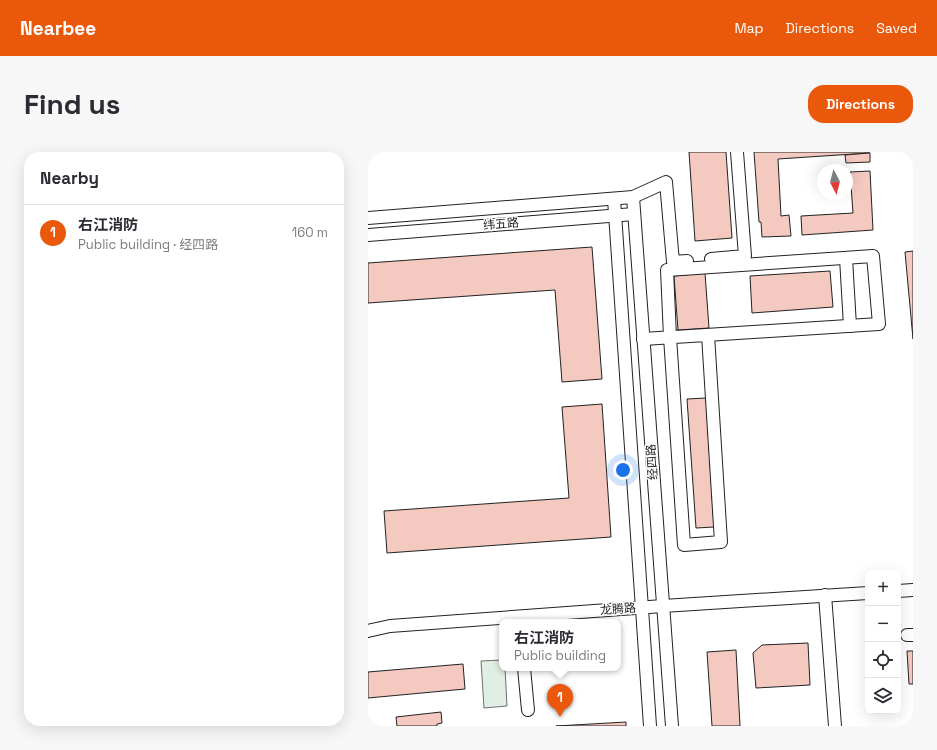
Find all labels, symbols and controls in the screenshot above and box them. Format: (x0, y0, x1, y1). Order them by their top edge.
text: Nearbee (20, 16, 96, 41)
text: Map (734, 19, 764, 37)
text: Directions (786, 19, 854, 37)
text: Saved (876, 19, 917, 37)
button: Directions (808, 85, 913, 123)
text: Find us (24, 86, 121, 122)
north arrow (817, 164, 853, 200)
text: Nearby (40, 167, 99, 189)
street label: 纬五路 (482, 214, 520, 234)
text: 右江消防 (78, 215, 138, 234)
text: 1 (50, 224, 56, 241)
text: 160 m (292, 224, 328, 241)
text: Public building · 经四路 (78, 236, 218, 253)
street label: 经四路 (643, 443, 661, 481)
your location (613, 460, 633, 480)
map controls (865, 570, 901, 714)
button: + (865, 570, 901, 606)
street label: 龙腾路 (599, 600, 637, 618)
button: − (865, 606, 901, 642)
popup (499, 619, 621, 671)
text: 右江消防 (514, 628, 574, 647)
button: locate (865, 642, 901, 678)
text: Public building (514, 647, 606, 664)
button: layers (865, 678, 901, 714)
pin: 1 (547, 684, 573, 717)

